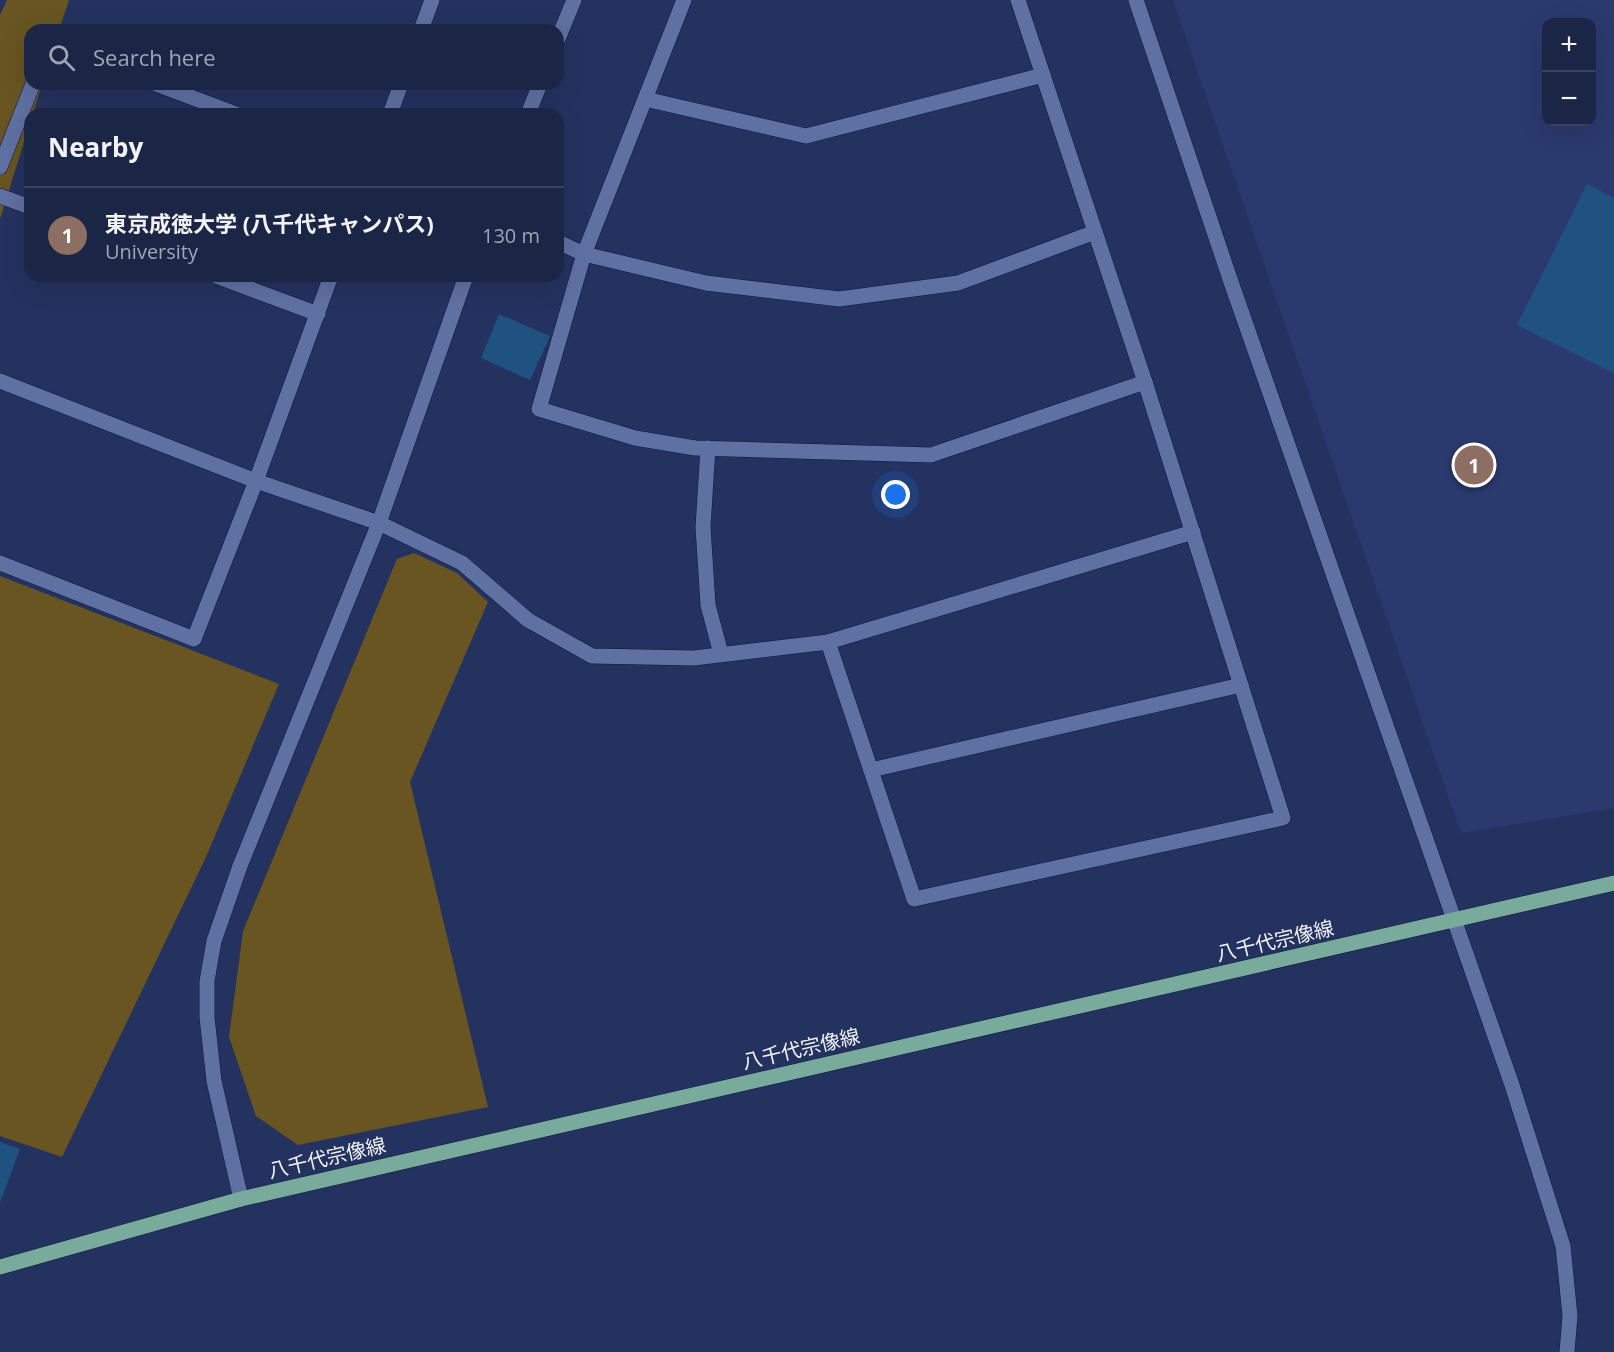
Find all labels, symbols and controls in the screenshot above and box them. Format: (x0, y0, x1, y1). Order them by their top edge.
map controls (1542, 18, 1596, 126)
button: + (1542, 18, 1596, 72)
search box (24, 24, 564, 90)
icon: search (45, 41, 78, 74)
text: Search here (93, 42, 216, 72)
button: − (1542, 72, 1596, 126)
text: Nearby (48, 129, 143, 165)
text: 東京成徳大学 (八千代キャンパス) (105, 208, 434, 238)
text: 1 (62, 222, 73, 249)
text: 130 m (482, 222, 540, 249)
text: University (105, 238, 198, 265)
pin: 1 (1454, 442, 1494, 488)
your location (881, 480, 910, 509)
street label: 八千代宗像線 (1213, 914, 1336, 967)
street label: 八千代宗像線 (739, 1022, 862, 1075)
street label: 八千代宗像線 (265, 1131, 388, 1184)

